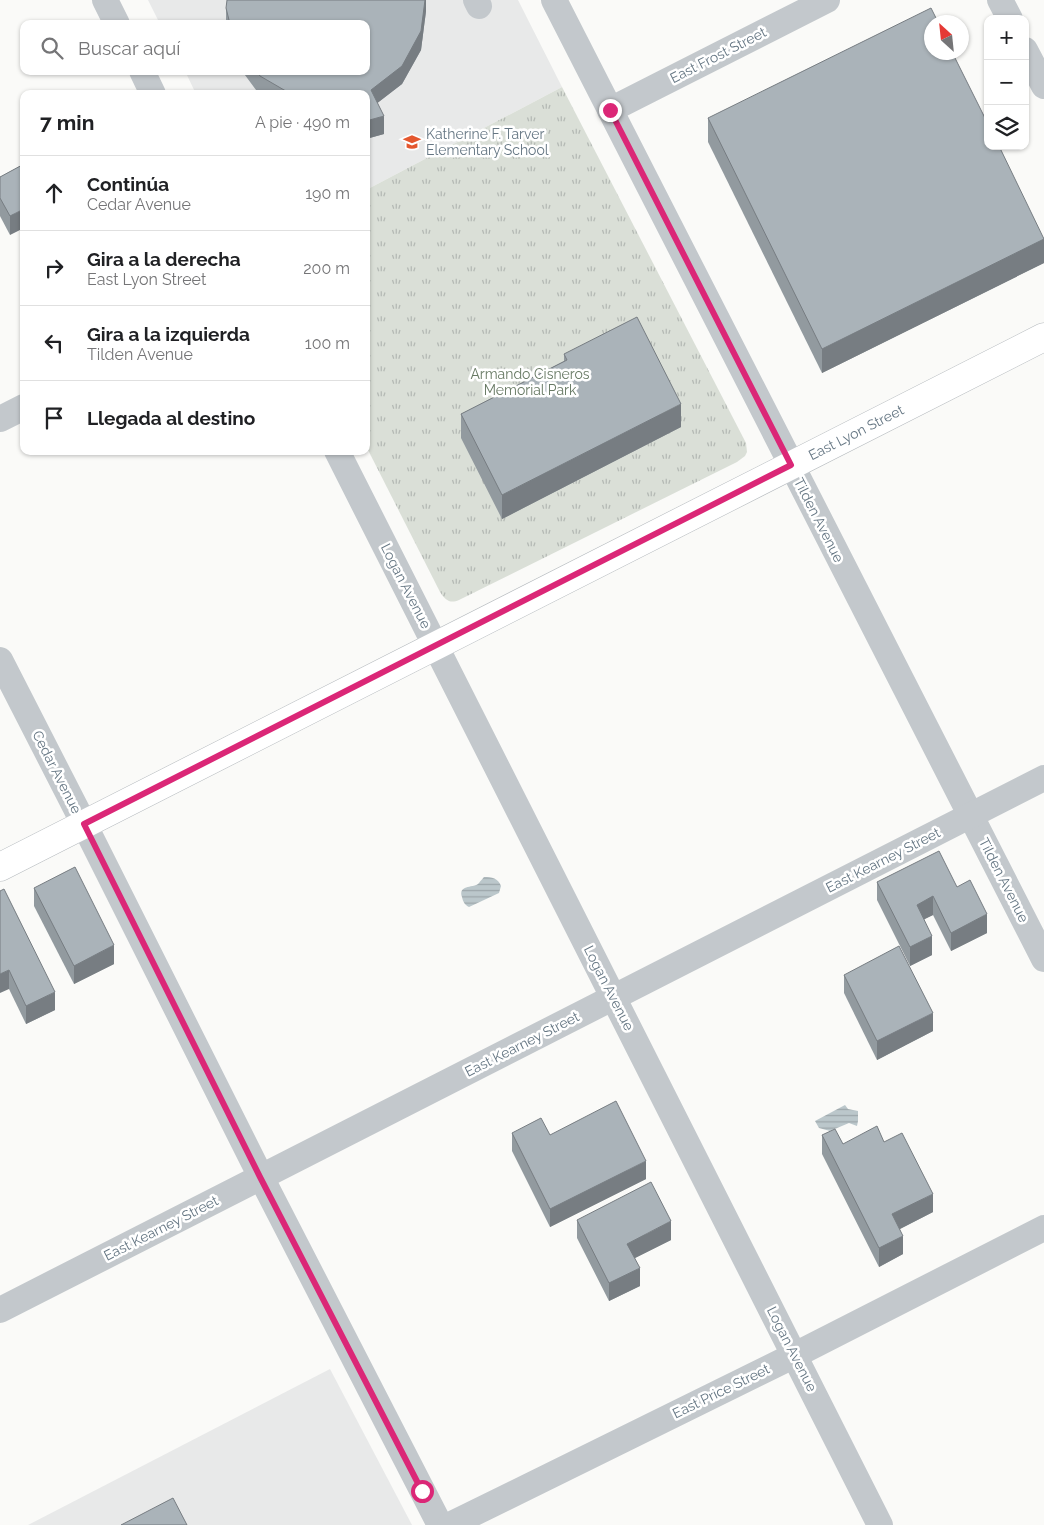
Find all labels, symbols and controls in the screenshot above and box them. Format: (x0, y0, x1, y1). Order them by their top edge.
north arrow (924, 15, 969, 60)
map controls (984, 15, 1029, 150)
button: + (984, 15, 1029, 60)
search box (20, 20, 370, 75)
street label: East Frost Street (667, 24, 769, 86)
icon: search (38, 34, 66, 62)
text: Buscar aquí (78, 37, 180, 59)
button: − (984, 60, 1029, 105)
route end (599, 99, 622, 122)
button: layers (984, 105, 1029, 150)
text: 7 min (40, 110, 94, 135)
text: A pie · 490 m (255, 113, 350, 132)
place label: Katherine F. Tarver Elementary School (426, 126, 549, 158)
school or university icon: Katherine F. Tarver Elementary School (402, 132, 422, 152)
text: Continúa (87, 173, 169, 195)
icon: ahead (40, 179, 68, 207)
text: 190 m (305, 184, 350, 203)
text: Cedar Avenue (87, 195, 191, 214)
text: Gira a la derecha (87, 248, 241, 270)
icon: right (40, 254, 68, 282)
text: 200 m (303, 259, 350, 278)
text: East Lyon Street (87, 270, 206, 289)
text: Gira a la izquierda (87, 323, 250, 345)
icon: left (40, 329, 68, 357)
text: 100 m (305, 334, 350, 353)
text: Tilden Avenue (87, 345, 193, 364)
park label: Armando Cisneros Memorial Park (470, 366, 590, 398)
street label: East Lyon Street (806, 402, 906, 463)
icon: arrive (40, 404, 68, 432)
text: Llegada al destino (87, 407, 255, 429)
street label: Tilden Avenue (791, 475, 847, 565)
street label: Logan Avenue (378, 541, 434, 631)
street label: Cedar Avenue (29, 728, 85, 816)
street label: East Kearney Street (823, 824, 943, 896)
street label: Tilden Avenue (976, 835, 1032, 925)
street label: Logan Avenue (581, 943, 637, 1033)
street label: East Kearney Street (462, 1008, 582, 1080)
street label: East Kearney Street (101, 1192, 221, 1264)
street label: Logan Avenue (764, 1304, 820, 1394)
street label: East Price Street (670, 1360, 772, 1421)
route start (411, 1480, 434, 1503)

